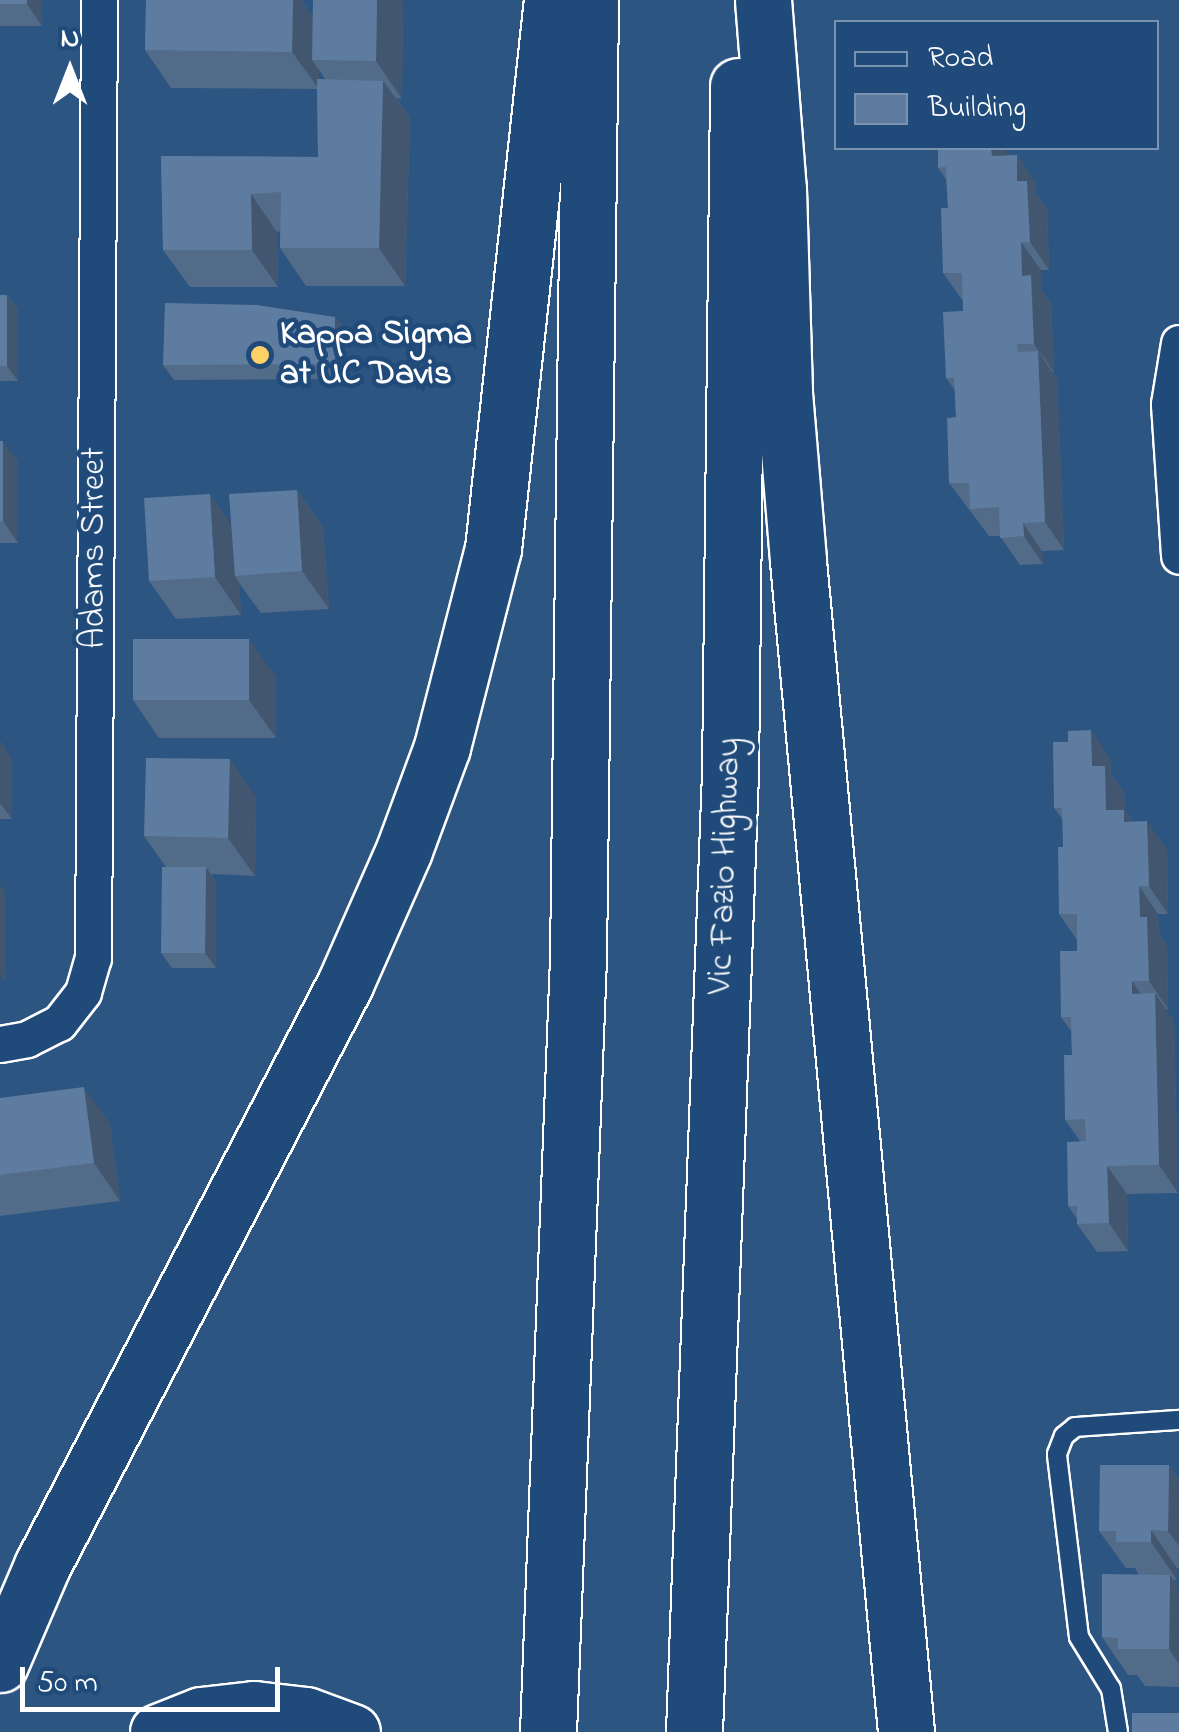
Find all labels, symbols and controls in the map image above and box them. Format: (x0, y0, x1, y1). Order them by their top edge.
text: N (61, 19, 79, 60)
north arrow (20, 20, 120, 120)
legend (834, 20, 1159, 150)
text: Road (928, 37, 993, 81)
text: Building (928, 87, 1026, 131)
place label: Kappa Sigma at UC Davis (280, 314, 472, 396)
marker: Kappa Sigma at UC Davis (249, 344, 271, 366)
street label: Adams Street (74, 447, 116, 649)
street label: Vic Fazio Highway (701, 737, 751, 995)
scale bar (25, 1647, 285, 1709)
text: 50 m (37, 1662, 98, 1706)

